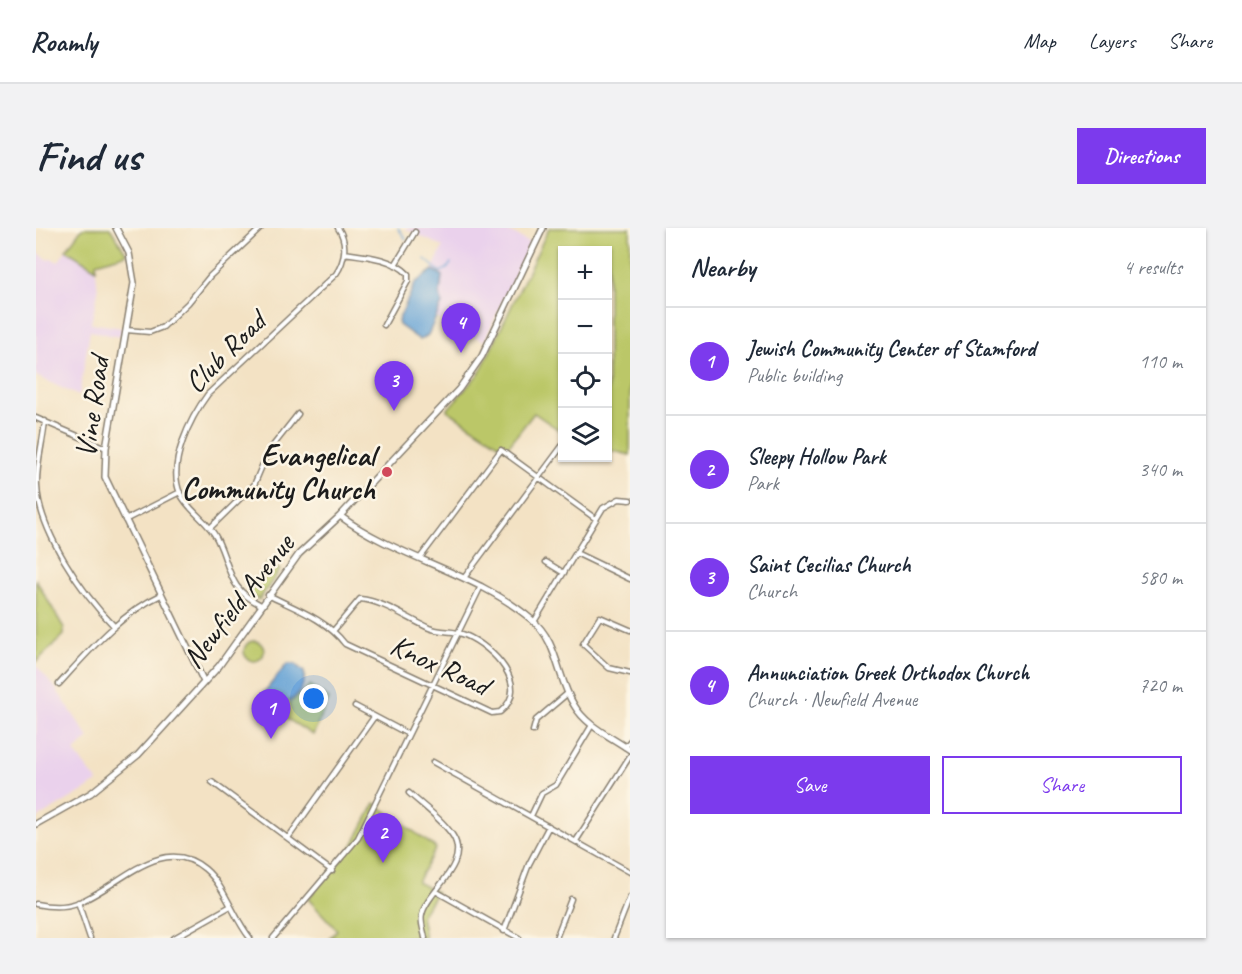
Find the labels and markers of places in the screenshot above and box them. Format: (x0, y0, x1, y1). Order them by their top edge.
pin: 4 (442, 304, 480, 353)
pin: 3 (374, 362, 414, 411)
place label: Evangelical Community Church (181, 436, 381, 509)
marker: Evangelical Community Church (380, 465, 394, 479)
pin: 1 (252, 690, 290, 739)
pin: 2 (364, 814, 402, 863)

